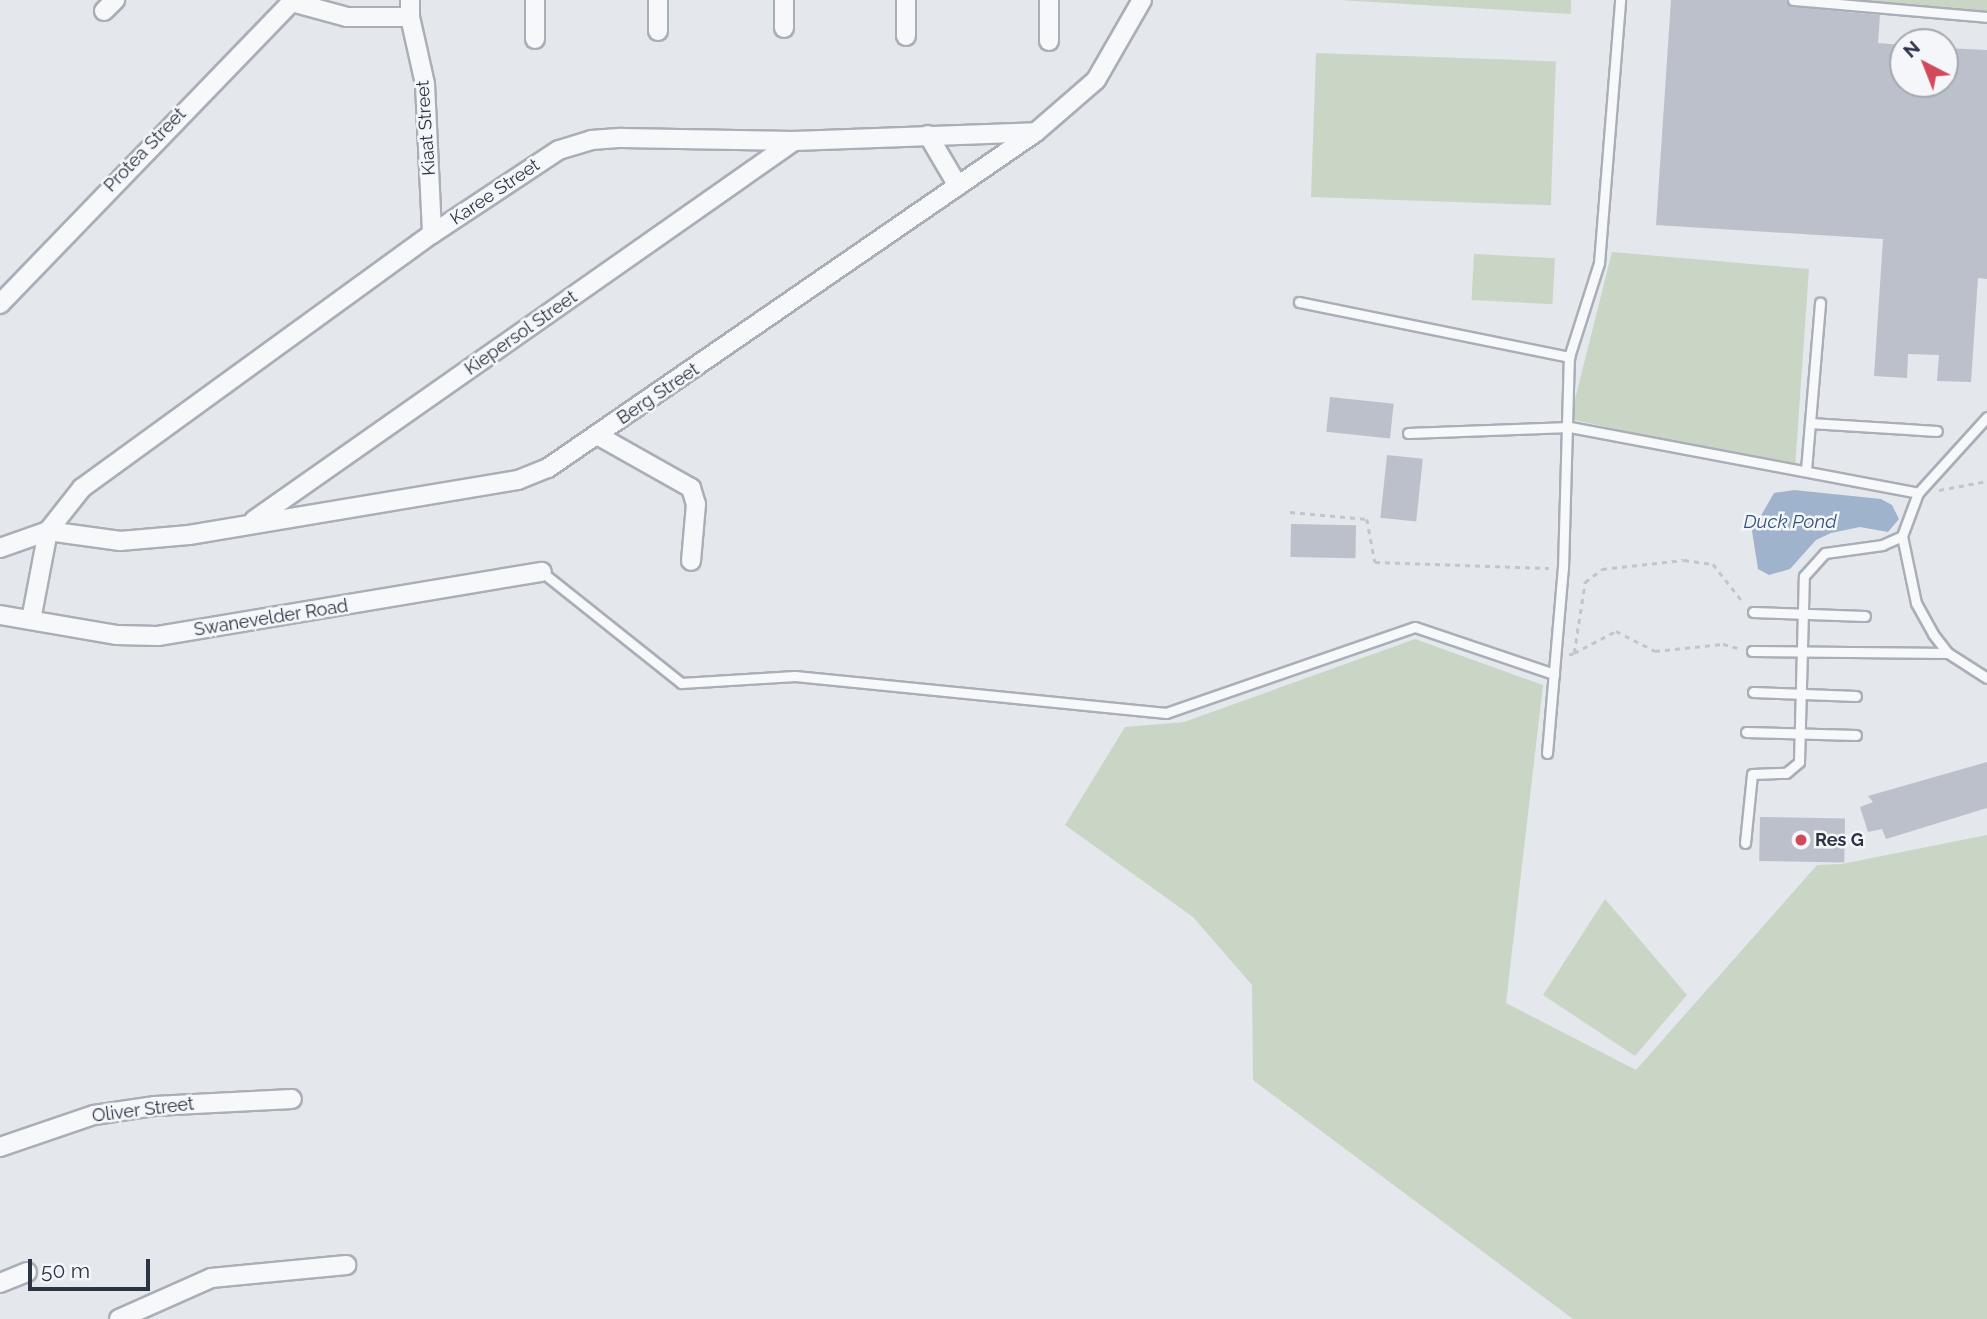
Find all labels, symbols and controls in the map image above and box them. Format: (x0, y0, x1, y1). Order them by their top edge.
north arrow (1889, 28, 1959, 98)
text: N (1899, 36, 1924, 62)
street label: Kiaat Street (412, 80, 440, 176)
street label: Protea Street (100, 103, 190, 197)
street label: Karee Street (446, 154, 544, 230)
street label: Kiepersol Street (460, 286, 582, 380)
street label: Berg Street (613, 359, 703, 429)
water label: Duck Pond (1743, 511, 1837, 533)
street label: Swanevelder Road (192, 595, 350, 641)
place label: Res G (1815, 829, 1864, 851)
marker: Res G (1793, 832, 1809, 848)
street label: Oliver Street (91, 1093, 195, 1127)
scale bar (32, 1246, 154, 1290)
text: 50 m (41, 1258, 90, 1283)

